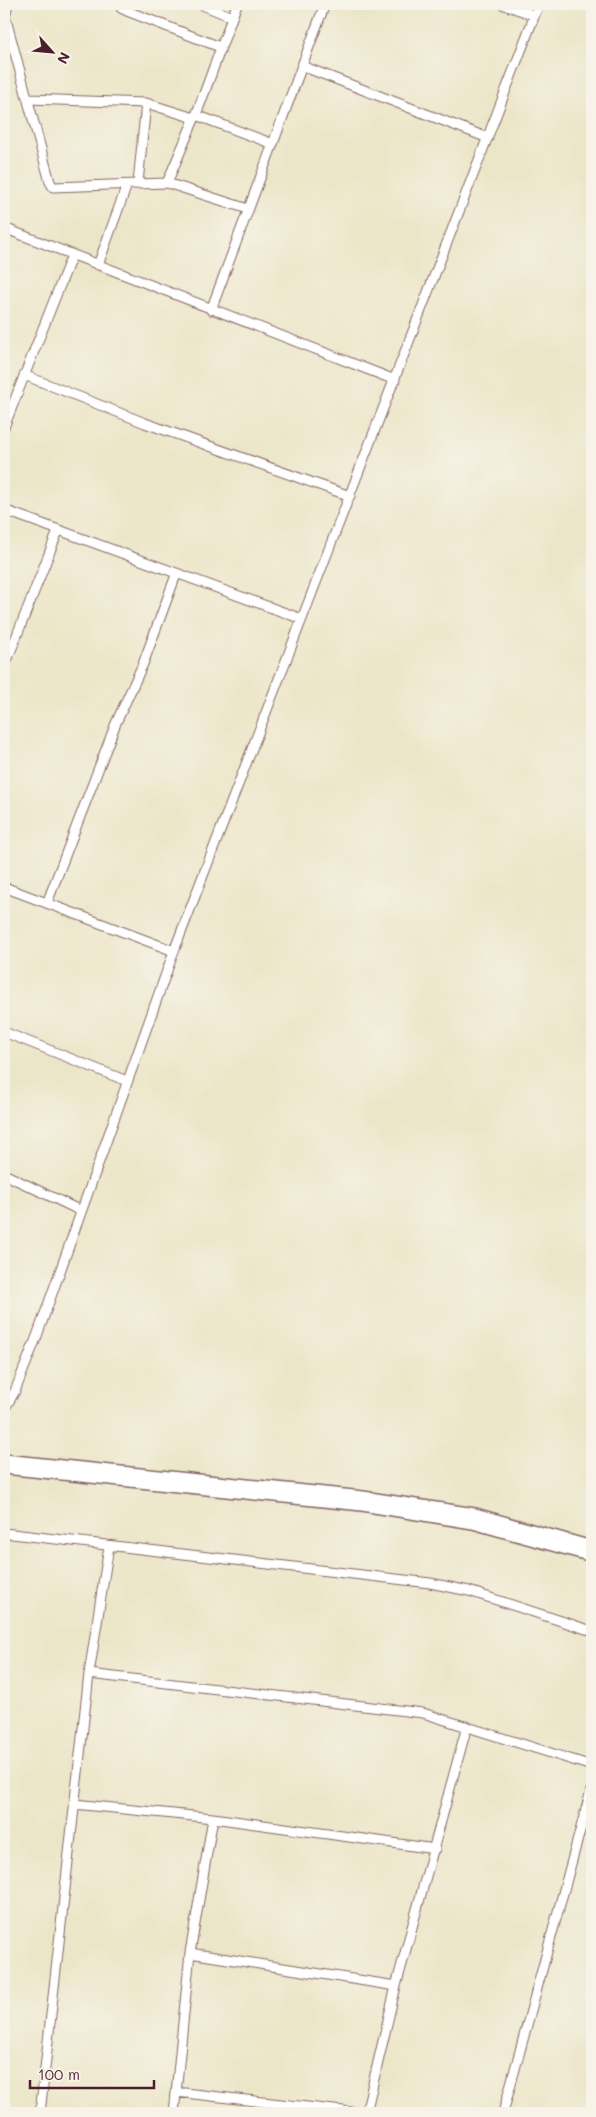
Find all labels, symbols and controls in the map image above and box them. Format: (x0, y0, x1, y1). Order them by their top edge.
north arrow (28, 28, 78, 78)
text: N (53, 49, 75, 67)
scale bar (30, 2057, 154, 2089)
text: 100 m (38, 2064, 80, 2084)

